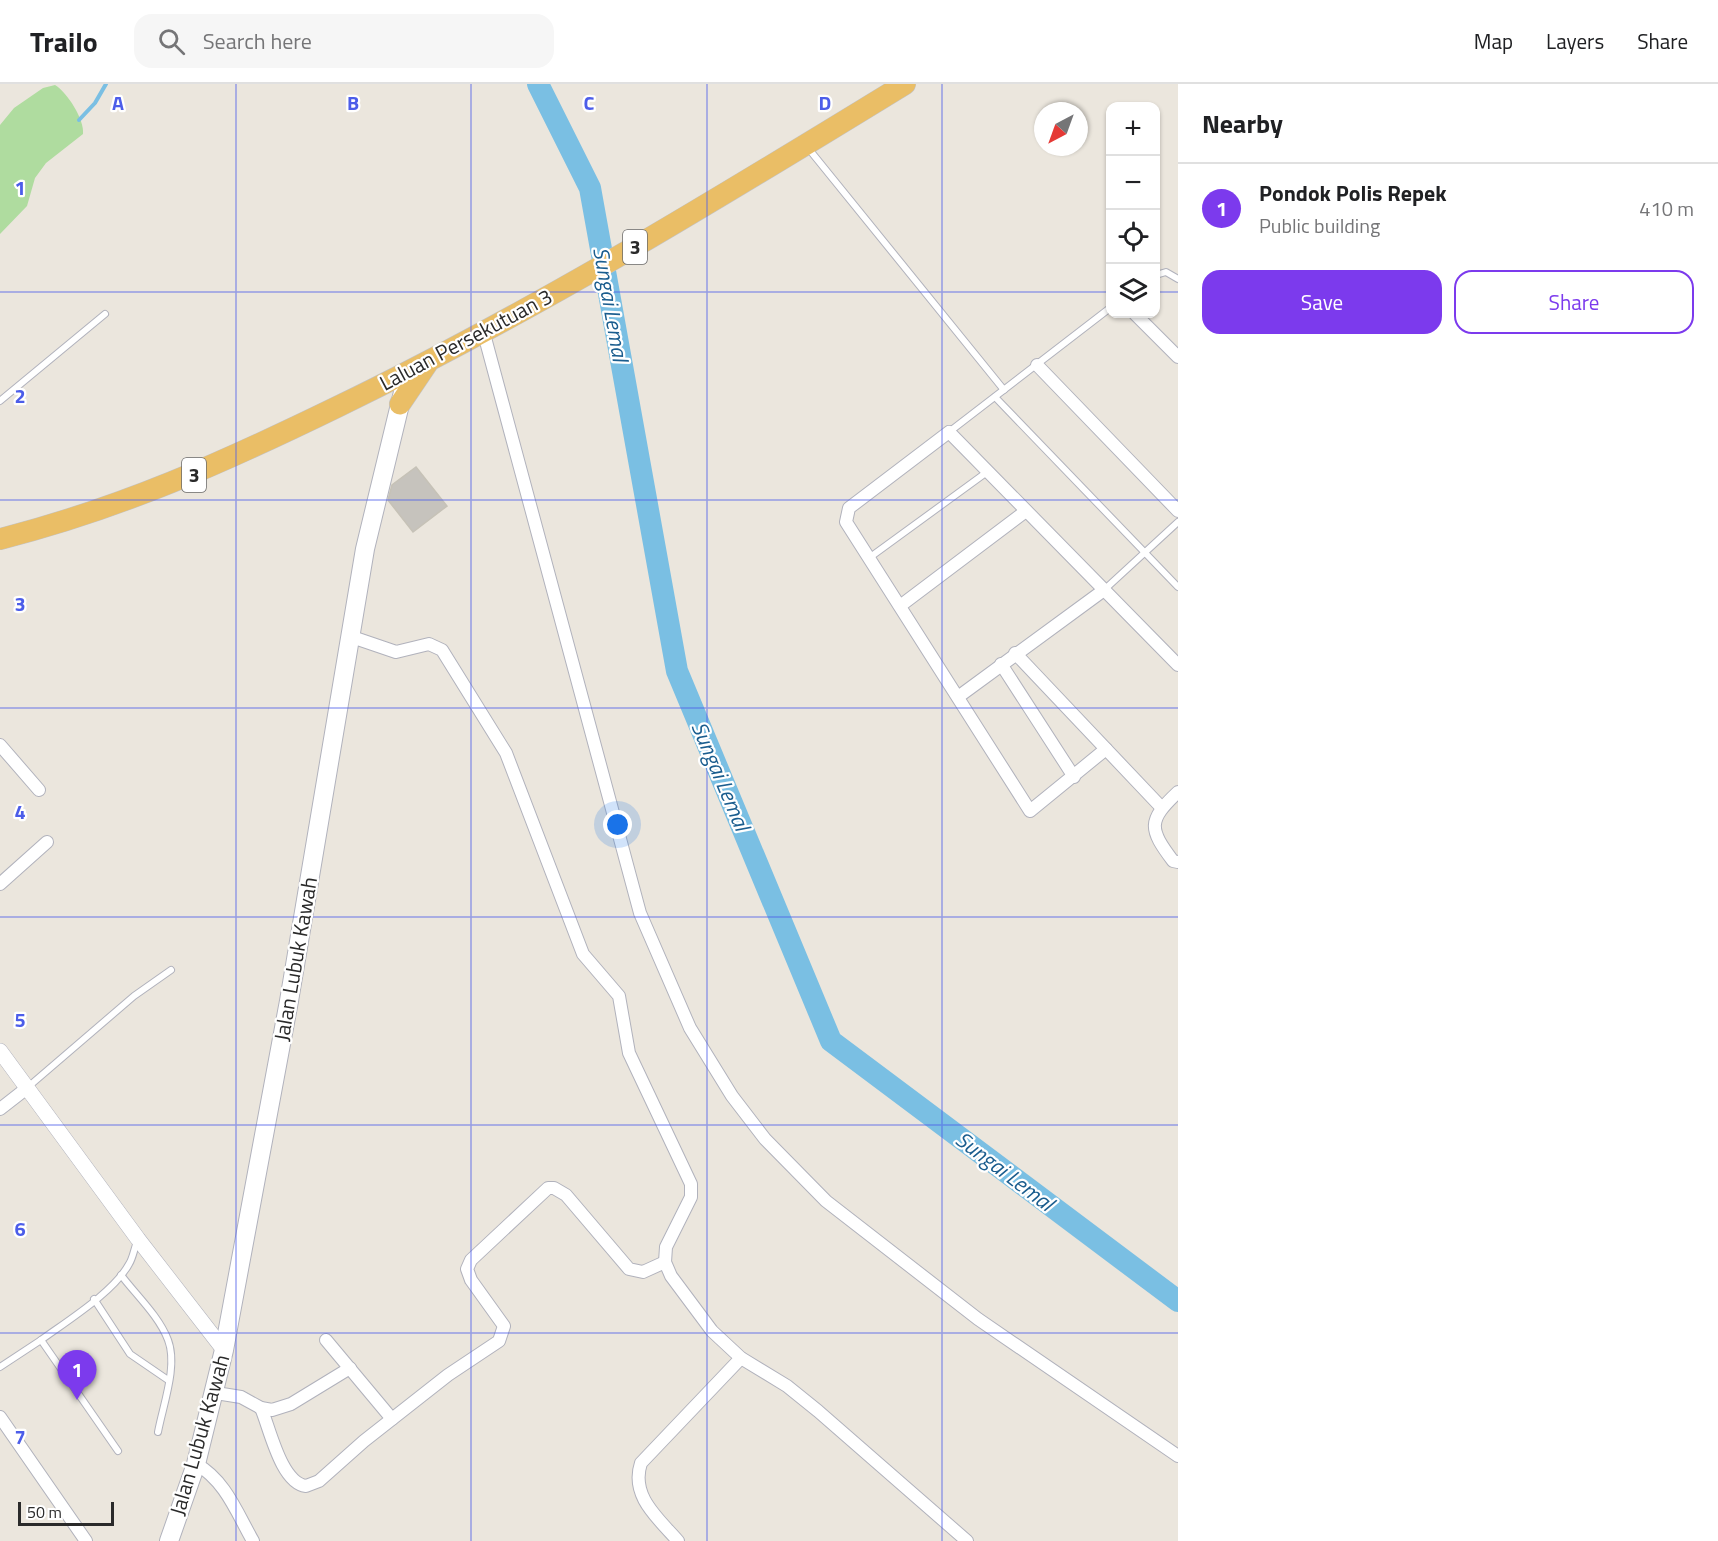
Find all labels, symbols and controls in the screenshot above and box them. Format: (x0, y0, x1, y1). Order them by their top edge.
search box (134, 14, 554, 68)
text: Trailo (30, 20, 98, 63)
text: Search here (203, 24, 312, 58)
icon: search (155, 25, 188, 58)
text: Map (1474, 25, 1513, 57)
text: Layers (1546, 25, 1604, 57)
text: Share (1637, 25, 1688, 57)
text: A (112, 87, 124, 118)
text: B (347, 87, 359, 118)
text: C (584, 87, 595, 118)
text: D (819, 87, 831, 118)
north arrow (1034, 102, 1088, 156)
map controls (1106, 102, 1160, 318)
button: + (1106, 102, 1160, 156)
text: Nearby (1202, 104, 1283, 143)
button: − (1106, 156, 1160, 210)
text: 1 (14, 172, 26, 203)
text: Pondok Polis Repek (1259, 176, 1447, 210)
text: 1 (1216, 193, 1227, 224)
text: 410 m (1639, 193, 1694, 224)
button: locate (1106, 210, 1160, 264)
text: Public building (1259, 210, 1380, 241)
road number: 3 (623, 230, 647, 264)
water label: Sungai Lemal (584, 244, 638, 366)
button: layers (1106, 264, 1160, 318)
button: Save (1202, 270, 1442, 334)
button: Share (1454, 270, 1694, 334)
street label: Laluan Persekutuan 3 (373, 280, 558, 398)
text: 2 (14, 380, 26, 411)
road number: 3 (182, 458, 206, 492)
text: 3 (14, 588, 26, 619)
water label: Sungai Lemal (683, 716, 760, 838)
text: 4 (14, 796, 26, 827)
your location (603, 810, 632, 839)
street label: Jalan Lubuk Kawah (265, 874, 325, 1043)
text: 5 (14, 1004, 26, 1035)
water label: Sungai Lemal (949, 1123, 1063, 1221)
text: 6 (14, 1213, 26, 1244)
pin: 1 (58, 1350, 97, 1400)
street label: Jalan Lubuk Kawah (161, 1351, 237, 1519)
text: 7 (14, 1421, 26, 1452)
scale bar (18, 1499, 114, 1526)
text: 50 m (27, 1500, 62, 1524)

